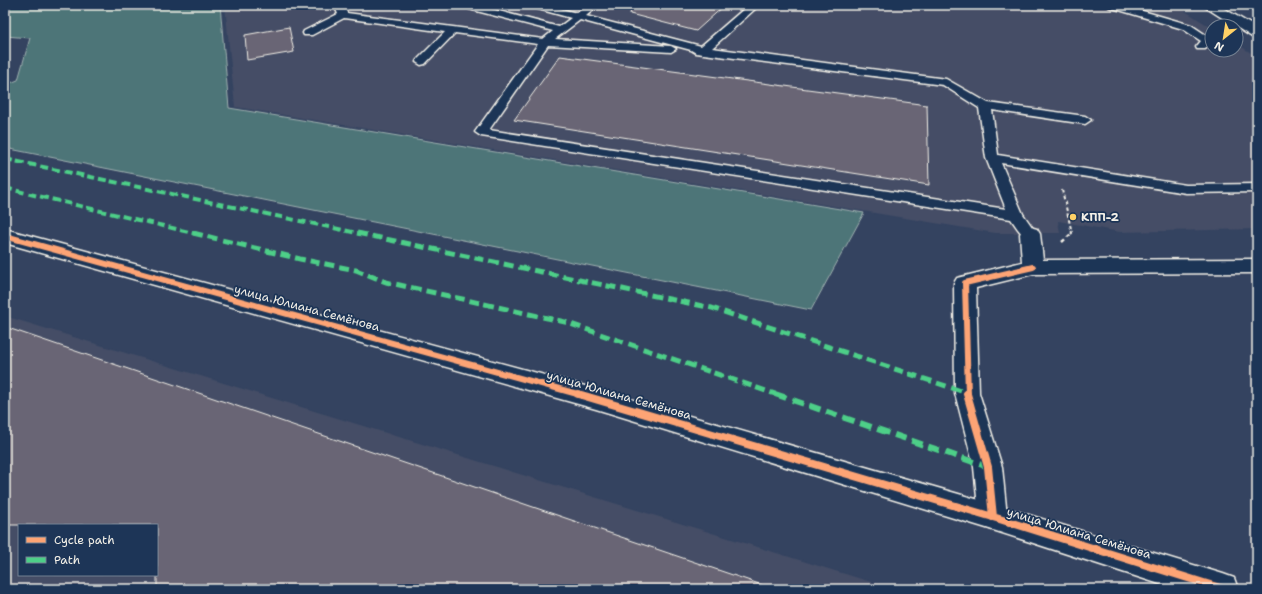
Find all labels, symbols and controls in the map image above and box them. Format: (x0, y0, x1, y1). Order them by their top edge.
north arrow (1204, 18, 1244, 58)
text: N (1211, 37, 1227, 55)
place label: КПП-2 (1081, 209, 1119, 225)
marker: КПП-2 (1068, 212, 1078, 222)
street label: улица Юлиана Семёнова (232, 281, 382, 335)
street label: улица Юлиана Семёнова (545, 367, 694, 424)
street label: улица Юлиана Семёнова (1005, 503, 1154, 563)
legend (18, 524, 158, 576)
text: Cycle path (54, 532, 115, 548)
text: Path (54, 552, 80, 568)

